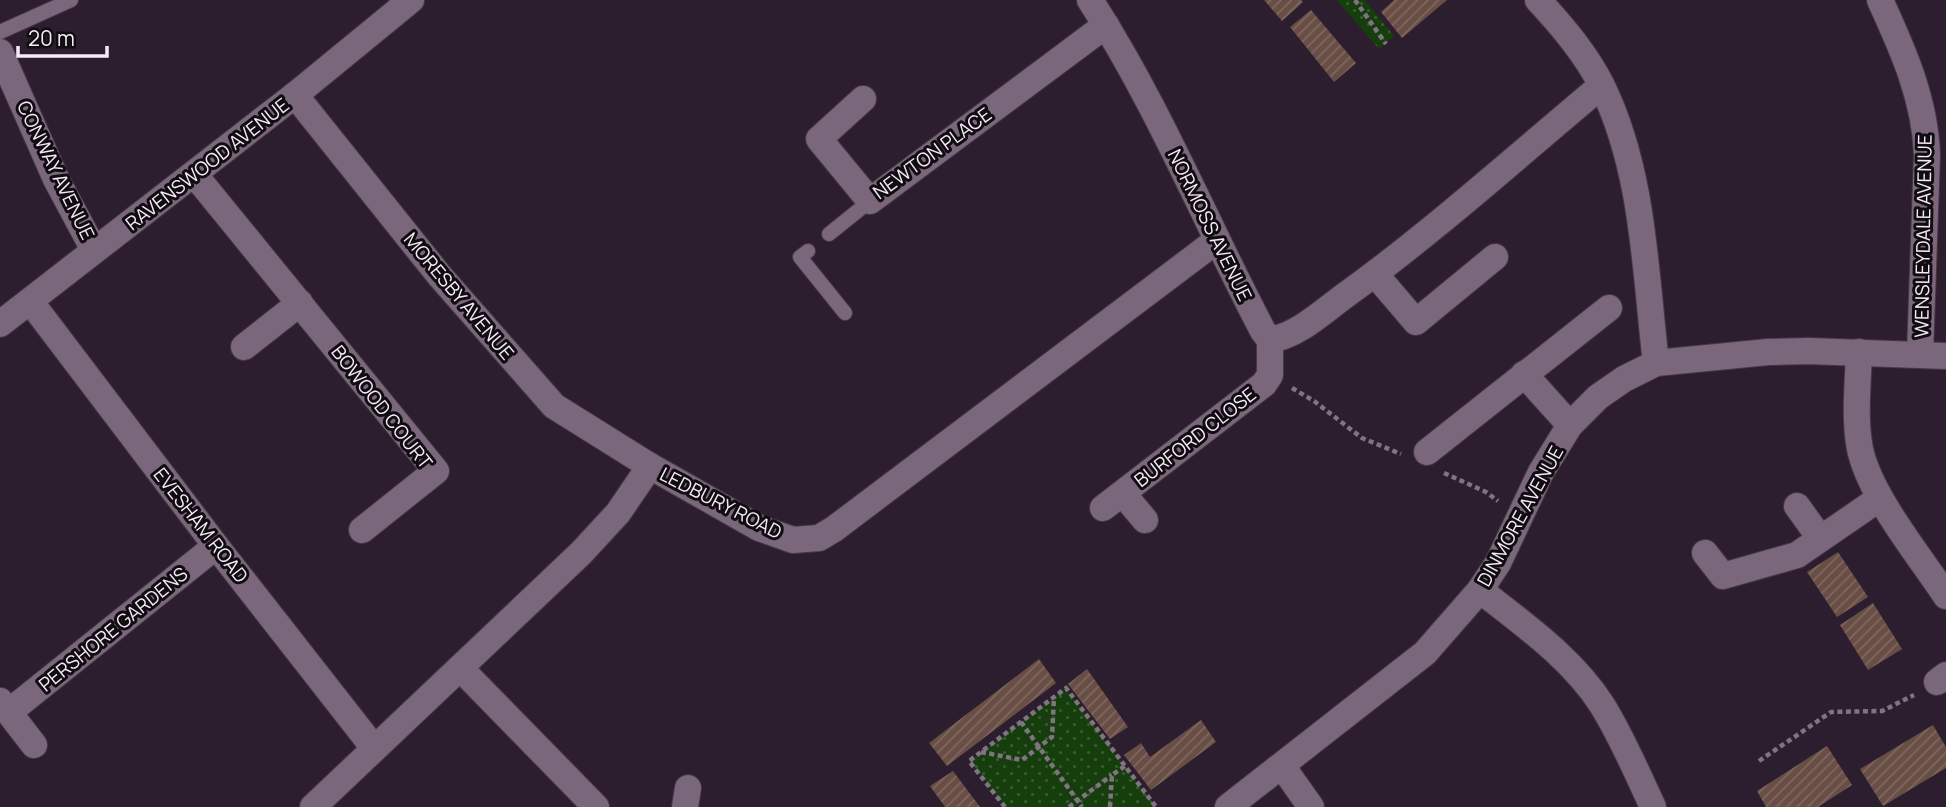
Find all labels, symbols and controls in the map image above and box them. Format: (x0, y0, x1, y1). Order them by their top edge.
scale bar (18, 14, 107, 58)
text: 20 m (28, 24, 75, 52)
street label: RAVENSWOOD AVENUE (120, 92, 294, 236)
street label: CONWAY AVENUE (11, 96, 101, 244)
street label: NEWTON PLACE (867, 101, 997, 205)
street label: WENSLEYDALE AVENUE (1908, 134, 1938, 338)
street label: NORMOSS AVENUE (1162, 145, 1258, 305)
street label: MORESBY AVENUE (398, 227, 520, 365)
street label: BOWOOD COURT (325, 340, 439, 475)
street label: BURFORD CLOSE (1129, 381, 1261, 493)
street label: DINMORE AVENUE (1471, 441, 1569, 591)
street label: LEDBURY ROAD (655, 461, 787, 545)
street label: EVESHAM ROAD (148, 462, 254, 588)
street label: PERSHORE GARDENS (33, 561, 193, 697)

